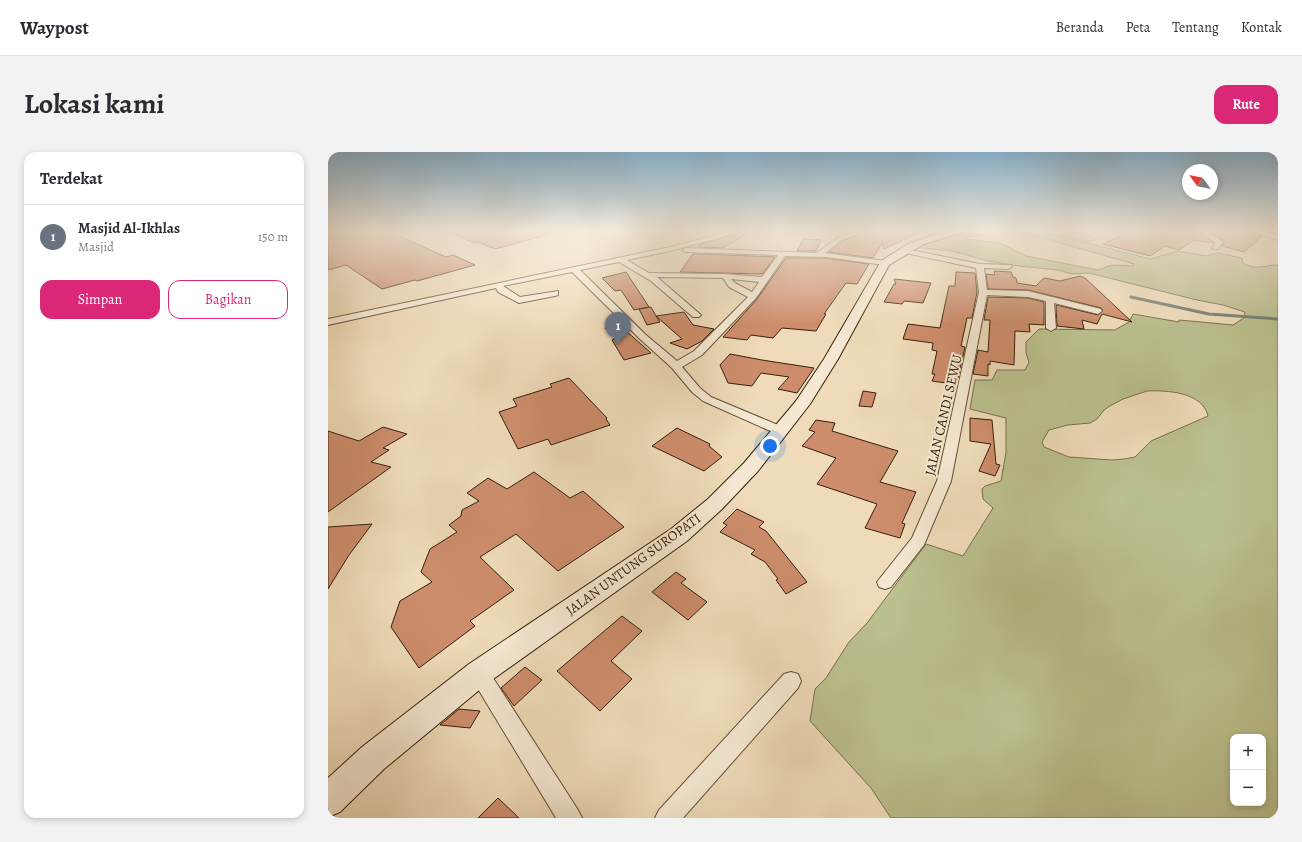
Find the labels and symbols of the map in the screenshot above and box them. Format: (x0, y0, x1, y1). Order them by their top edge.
north arrow (1182, 164, 1218, 200)
pin: 1 (605, 312, 631, 345)
street label: JALAN CANDI SEWU (920, 352, 967, 478)
your location (760, 436, 780, 456)
street label: JALAN UNTUNG SUROPATI (562, 509, 705, 620)

